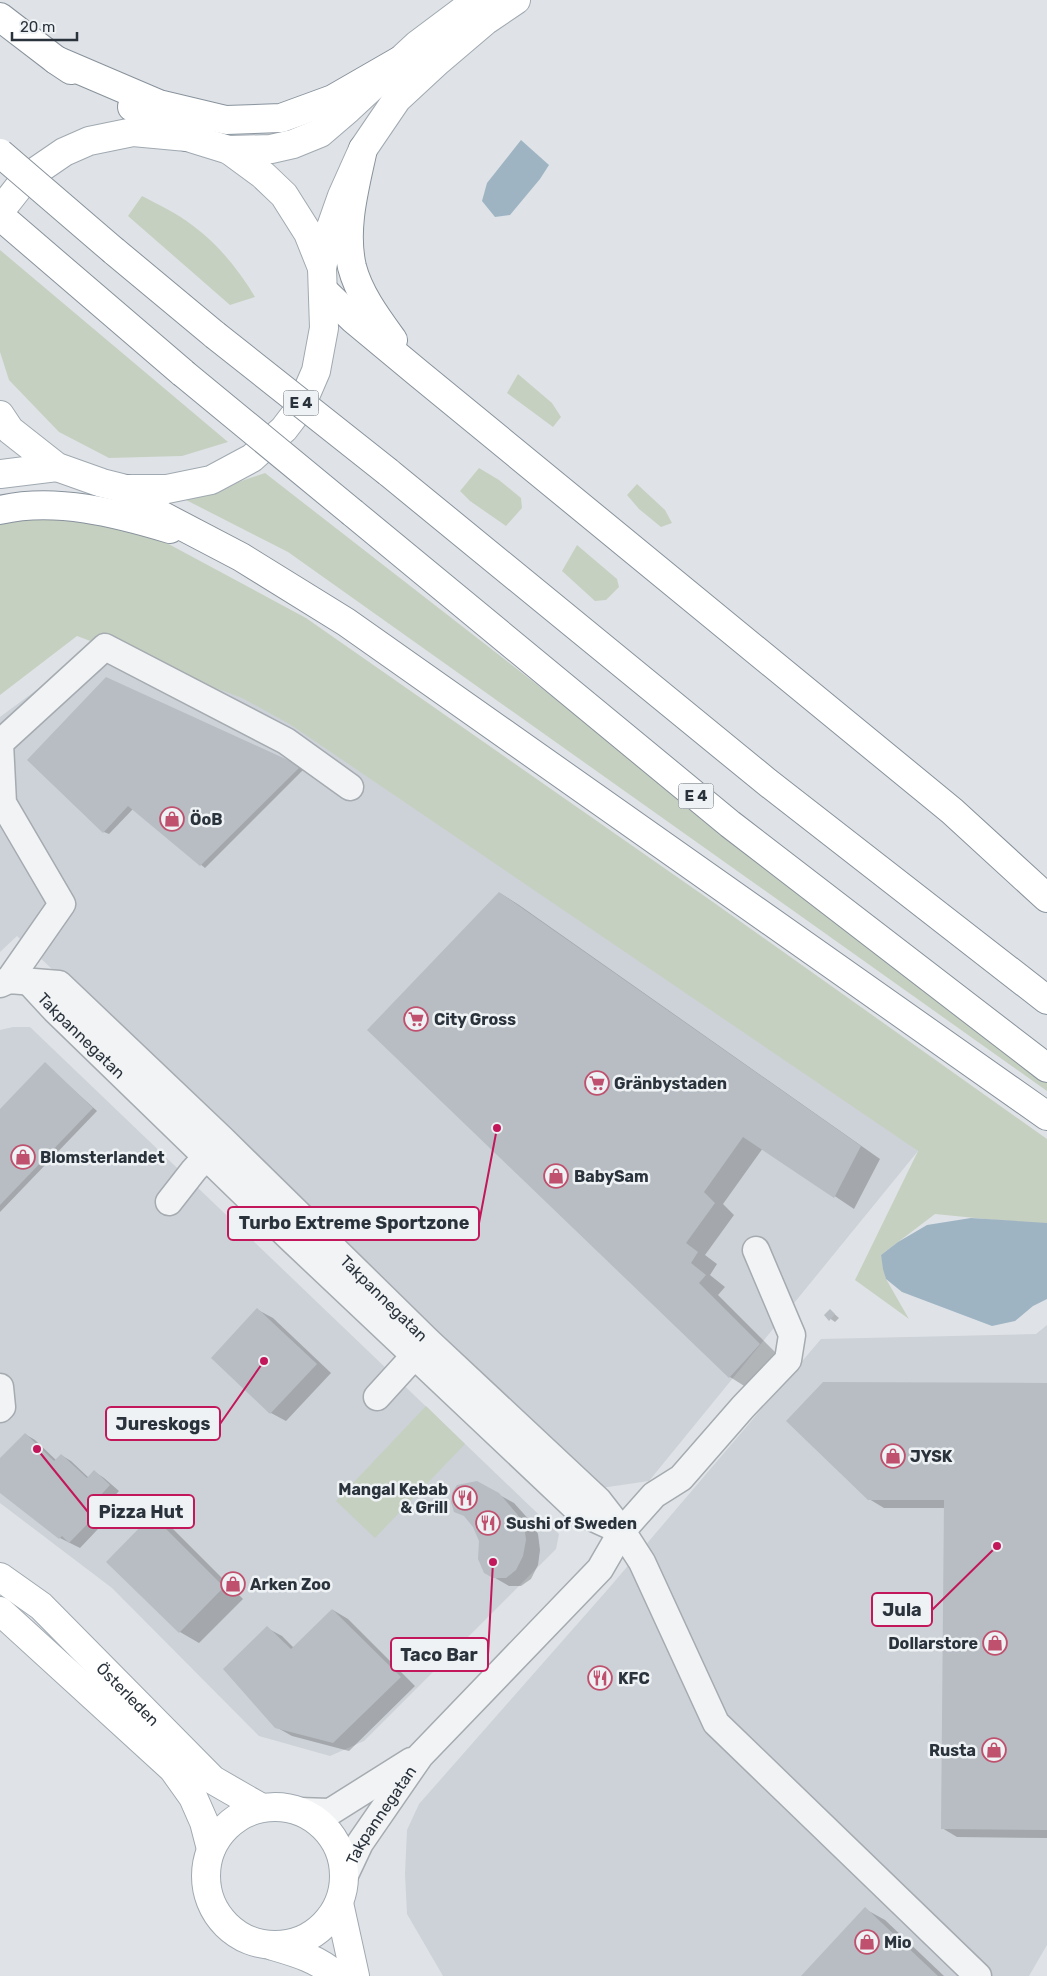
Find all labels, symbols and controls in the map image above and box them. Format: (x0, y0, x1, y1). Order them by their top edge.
scale bar (12, 10, 78, 42)
text: 20 m (20, 18, 55, 36)
road number: E 4 (284, 390, 318, 416)
road number: E 4 (678, 784, 714, 808)
shop icon: ÖoB (159, 806, 185, 832)
place label: ÖoB (190, 809, 222, 829)
street label: Takpannegatan (34, 989, 129, 1083)
supermarket icon: City Gross (403, 1006, 429, 1032)
place label: City Gross (434, 1010, 516, 1029)
supermarket icon: Gränbystaden (584, 1070, 610, 1096)
place label: Gränbystaden (614, 1074, 727, 1093)
shop icon: Blomsterlandet (10, 1144, 36, 1170)
place label: Blomsterlandet (40, 1148, 165, 1167)
shop icon: BabySam (543, 1163, 569, 1189)
place label: BabySam (574, 1167, 649, 1186)
callout: Turbo Extreme Sportzone (228, 1207, 479, 1240)
text: Turbo Extreme Sportzone (239, 1212, 470, 1234)
street label: Takpannegatan (336, 1251, 431, 1345)
callout: Jureskogs (106, 1407, 220, 1440)
text: Jureskogs (116, 1413, 210, 1435)
shop icon: JYSK (880, 1443, 906, 1469)
place label: JYSK (910, 1447, 953, 1466)
place label: Mangal Kebab & Grill (338, 1480, 448, 1517)
restaurant icon: Mangal Kebab & Grill (452, 1485, 478, 1511)
callout: Pizza Hut (88, 1495, 194, 1528)
text: Pizza Hut (98, 1501, 184, 1523)
restaurant icon: Sushi of Sweden (475, 1510, 501, 1536)
place label: Sushi of Sweden (506, 1514, 637, 1533)
shop icon: Arken Zoo (220, 1571, 246, 1597)
place label: Arken Zoo (250, 1575, 331, 1594)
callout: Jula (872, 1593, 932, 1626)
text: Jula (882, 1599, 922, 1621)
shop icon: Dollarstore (982, 1630, 1008, 1656)
place label: Dollarstore (888, 1634, 978, 1653)
callout: Taco Bar (391, 1638, 488, 1671)
text: Taco Bar (400, 1644, 478, 1666)
street label: Österleden (92, 1659, 163, 1730)
restaurant icon: KFC (587, 1665, 613, 1691)
place label: KFC (618, 1669, 650, 1688)
shop icon: Rusta (981, 1737, 1007, 1763)
place label: Rusta (929, 1741, 976, 1760)
street label: Takpannegatan (342, 1762, 420, 1868)
shop icon: Mio (854, 1929, 880, 1955)
place label: Mio (884, 1933, 912, 1952)

